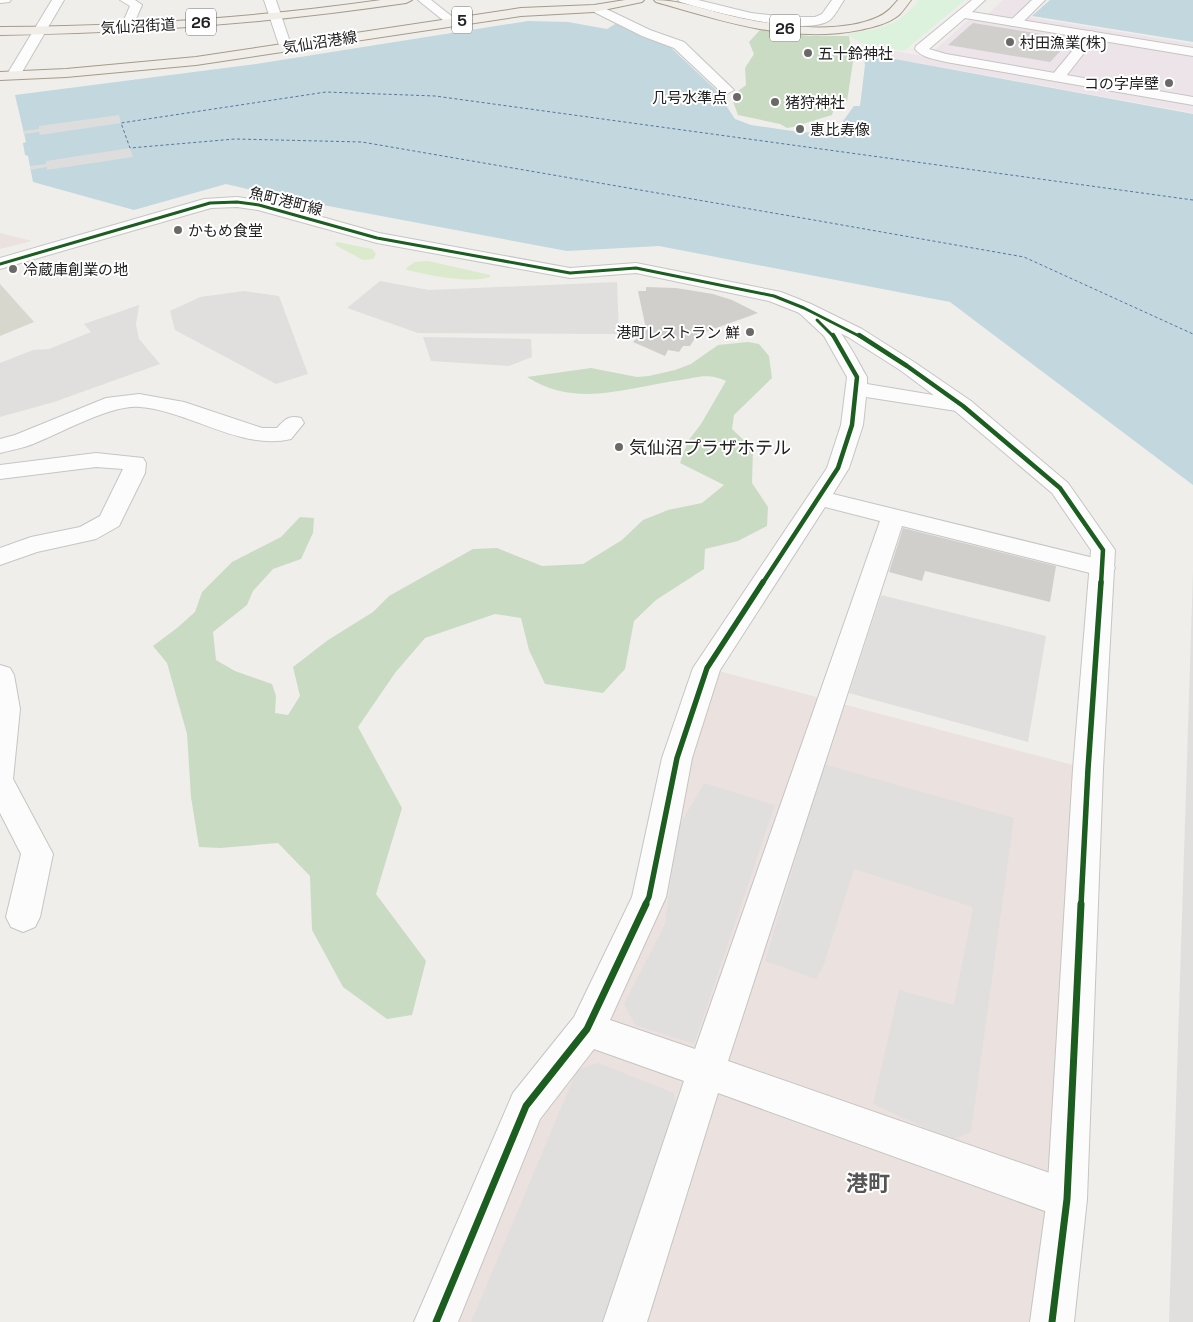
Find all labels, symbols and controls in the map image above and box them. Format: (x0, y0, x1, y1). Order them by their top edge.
road number: 5 (452, 6, 472, 34)
road number: 26 (186, 8, 216, 36)
road number: 26 (770, 14, 800, 42)
street label: 気仙沼街道 (100, 15, 176, 37)
street label: 気仙沼港線 (281, 27, 359, 57)
place label: 村田漁業(株) (1020, 33, 1106, 53)
marker: 村田漁業(株) (1004, 36, 1016, 48)
place label: 五十鈴神社 (818, 44, 893, 63)
marker: 五十鈴神社 (802, 47, 814, 59)
place label: コの字岸壁 (1084, 74, 1159, 93)
marker: コの字岸壁 (1163, 77, 1175, 89)
place label: 几号水準点 (652, 88, 727, 107)
marker: 几号水準点 (731, 91, 743, 103)
place label: 猪狩神社 (785, 93, 845, 112)
marker: 猪狩神社 (769, 96, 781, 108)
place label: 恵比寿像 (810, 120, 870, 139)
marker: 恵比寿像 (794, 123, 806, 135)
street label: 魚町港町線 (247, 183, 325, 219)
place label: かもめ食堂 (188, 221, 263, 240)
marker: かもめ食堂 (172, 224, 184, 236)
place label: 冷蔵庫創業の地 (23, 260, 128, 279)
marker: 冷蔵庫創業の地 (7, 263, 19, 275)
place label: 港町レストラン 鮮 (616, 323, 740, 342)
marker: 港町レストラン 鮮 (744, 326, 756, 338)
place label: 気仙沼プラザホテル (629, 436, 791, 459)
marker: 気仙沼プラザホテル (613, 441, 625, 453)
district label: 港町 (846, 1169, 890, 1197)

